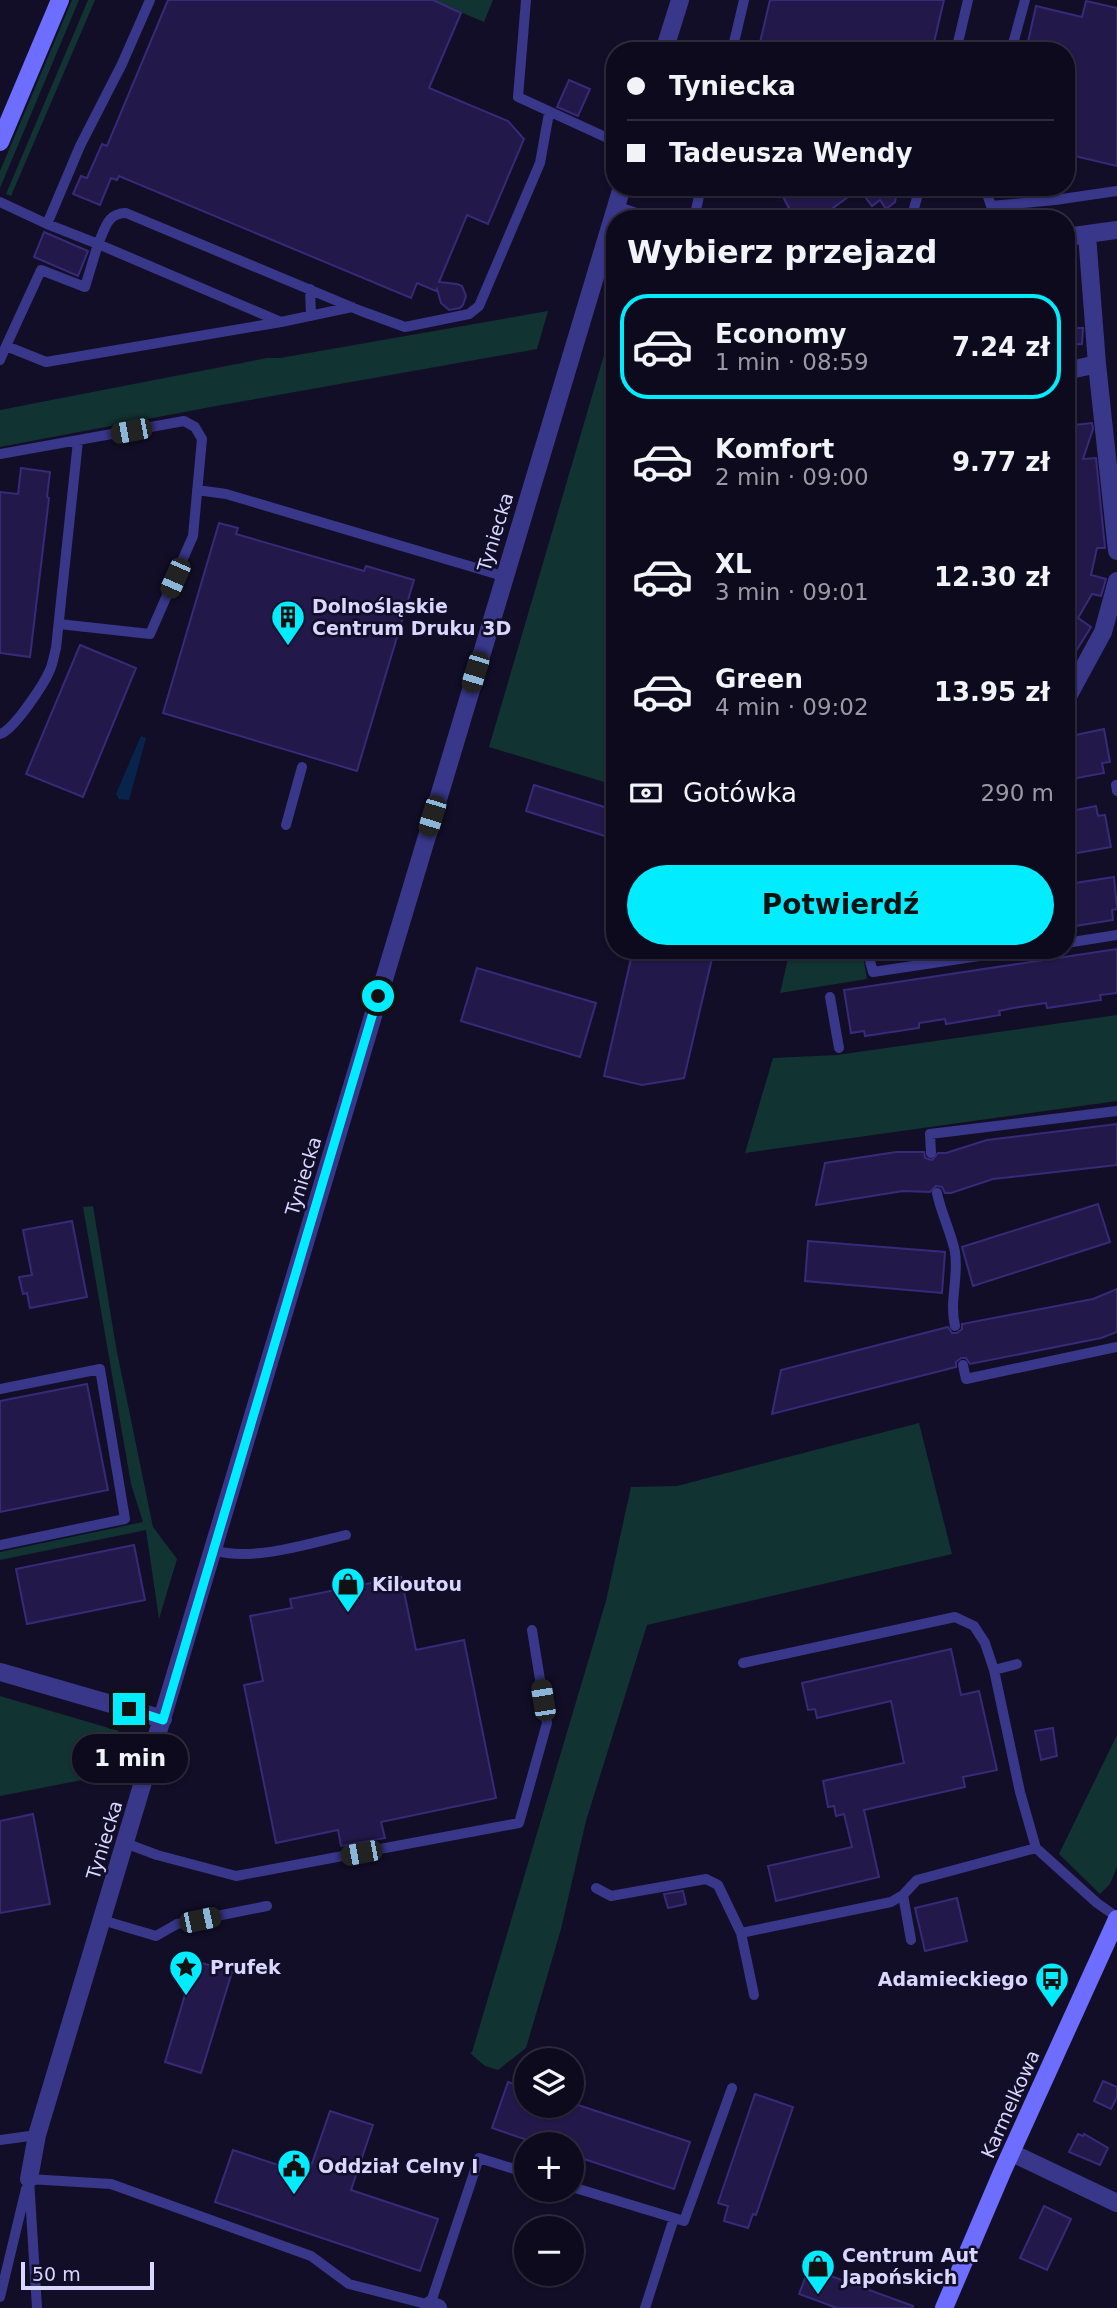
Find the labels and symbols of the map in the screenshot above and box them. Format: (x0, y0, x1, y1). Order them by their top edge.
car (109, 417, 154, 445)
street label: Tyniecka (472, 490, 517, 575)
car (157, 555, 194, 601)
place label: Dolnośląskie Centrum Druku 3D (312, 595, 511, 639)
building icon: Dolnośląskie Centrum Druku 3D (269, 598, 307, 647)
car (459, 649, 492, 695)
car (416, 793, 449, 839)
route start (362, 980, 394, 1012)
street label: Tyniecka (280, 1134, 325, 1219)
shop icon: Kiloutou (329, 1565, 367, 1614)
place label: Kiloutou (372, 1573, 462, 1595)
car (530, 1678, 557, 1722)
route end (113, 1693, 145, 1725)
callout: 1 min (71, 1734, 187, 1782)
street label: Tyniecka (81, 1798, 126, 1883)
car (339, 1839, 384, 1867)
car (178, 1905, 223, 1935)
place icon: Prufek (167, 1948, 205, 1997)
place label: Prufek (210, 1956, 281, 1978)
bus stop icon: Adamieckiego (1033, 1960, 1071, 2009)
place label: Adamieckiego (878, 1968, 1028, 1990)
street label: Karmelkowa (976, 2047, 1044, 2161)
public building icon: Oddział Celny I (275, 2147, 313, 2196)
place label: Oddział Celny I (318, 2155, 478, 2177)
place label: Centrum Aut Japońskich (840, 2244, 978, 2288)
shop icon: Centrum Aut Japońskich (799, 2247, 837, 2296)
scale bar (21, 2259, 154, 2291)

